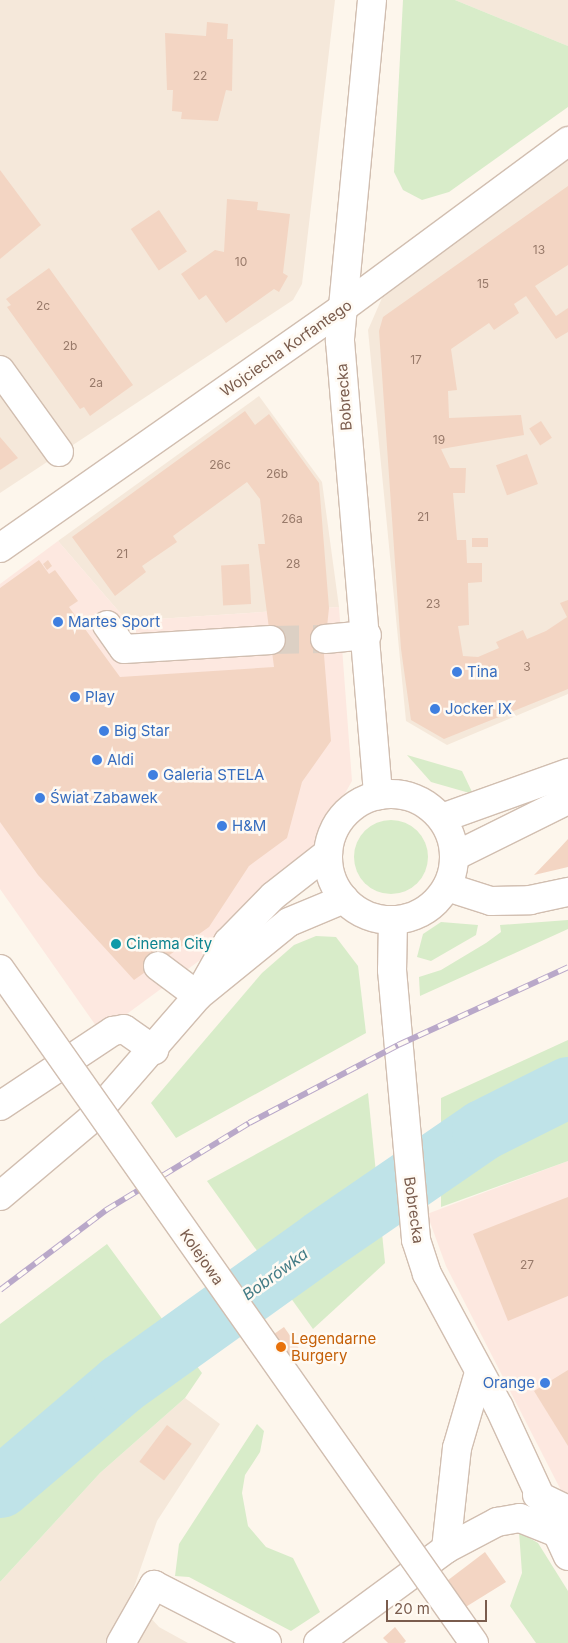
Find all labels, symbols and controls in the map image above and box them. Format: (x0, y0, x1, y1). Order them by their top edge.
house number: 22 (193, 69, 207, 83)
house number: 13 (533, 243, 545, 257)
house number: 10 (235, 255, 247, 269)
house number: 15 (477, 277, 489, 291)
street label: Wojciecha Korfantego (217, 296, 355, 400)
house number: 2c (36, 299, 50, 313)
house number: 2b (63, 339, 77, 353)
house number: 17 (410, 353, 422, 367)
street label: Bobrecka (333, 363, 355, 431)
house number: 2a (89, 376, 103, 390)
house number: 19 (433, 433, 445, 447)
house number: 26c (209, 458, 231, 472)
house number: 26b (266, 467, 288, 481)
house number: 21 (417, 510, 429, 524)
house number: 26a (281, 512, 303, 526)
house number: 21 (116, 547, 128, 561)
house number: 28 (286, 557, 300, 571)
house number: 23 (426, 597, 440, 611)
place label: Martes Sport (68, 613, 160, 631)
marker: Martes Sport (52, 616, 64, 628)
house number: 3 (523, 660, 531, 674)
place label: Tina (467, 663, 498, 681)
marker: Tina (451, 666, 463, 678)
place label: Play (85, 688, 115, 706)
marker: Play (69, 691, 81, 703)
place label: Jocker IX (445, 700, 512, 718)
marker: Jocker IX (429, 703, 441, 715)
place label: Big Star (114, 722, 170, 740)
marker: Big Star (98, 725, 110, 737)
place label: Aldi (107, 751, 134, 769)
marker: Aldi (91, 754, 103, 766)
place label: Galeria STELA (163, 766, 264, 784)
marker: Galeria STELA (147, 769, 159, 781)
place label: Świat Zabawek (50, 789, 158, 807)
marker: Świat Zabawek (34, 792, 46, 804)
place label: H&M (232, 817, 266, 835)
marker: H&M (216, 820, 228, 832)
place label: Cinema City (126, 935, 212, 953)
marker: Cinema City (110, 938, 122, 950)
street label: Bobrecka (400, 1175, 428, 1245)
street label: Kolejowa (176, 1226, 228, 1288)
water label: Bobrówka (238, 1244, 312, 1304)
house number: 27 (520, 1258, 534, 1272)
place label: Legendarne Burgery (291, 1329, 376, 1364)
marker: Legendarne Burgery (275, 1341, 287, 1353)
place label: Orange (483, 1374, 535, 1392)
marker: Orange (539, 1377, 551, 1389)
scale bar (388, 1590, 489, 1622)
text: 20 m (394, 1599, 430, 1618)

